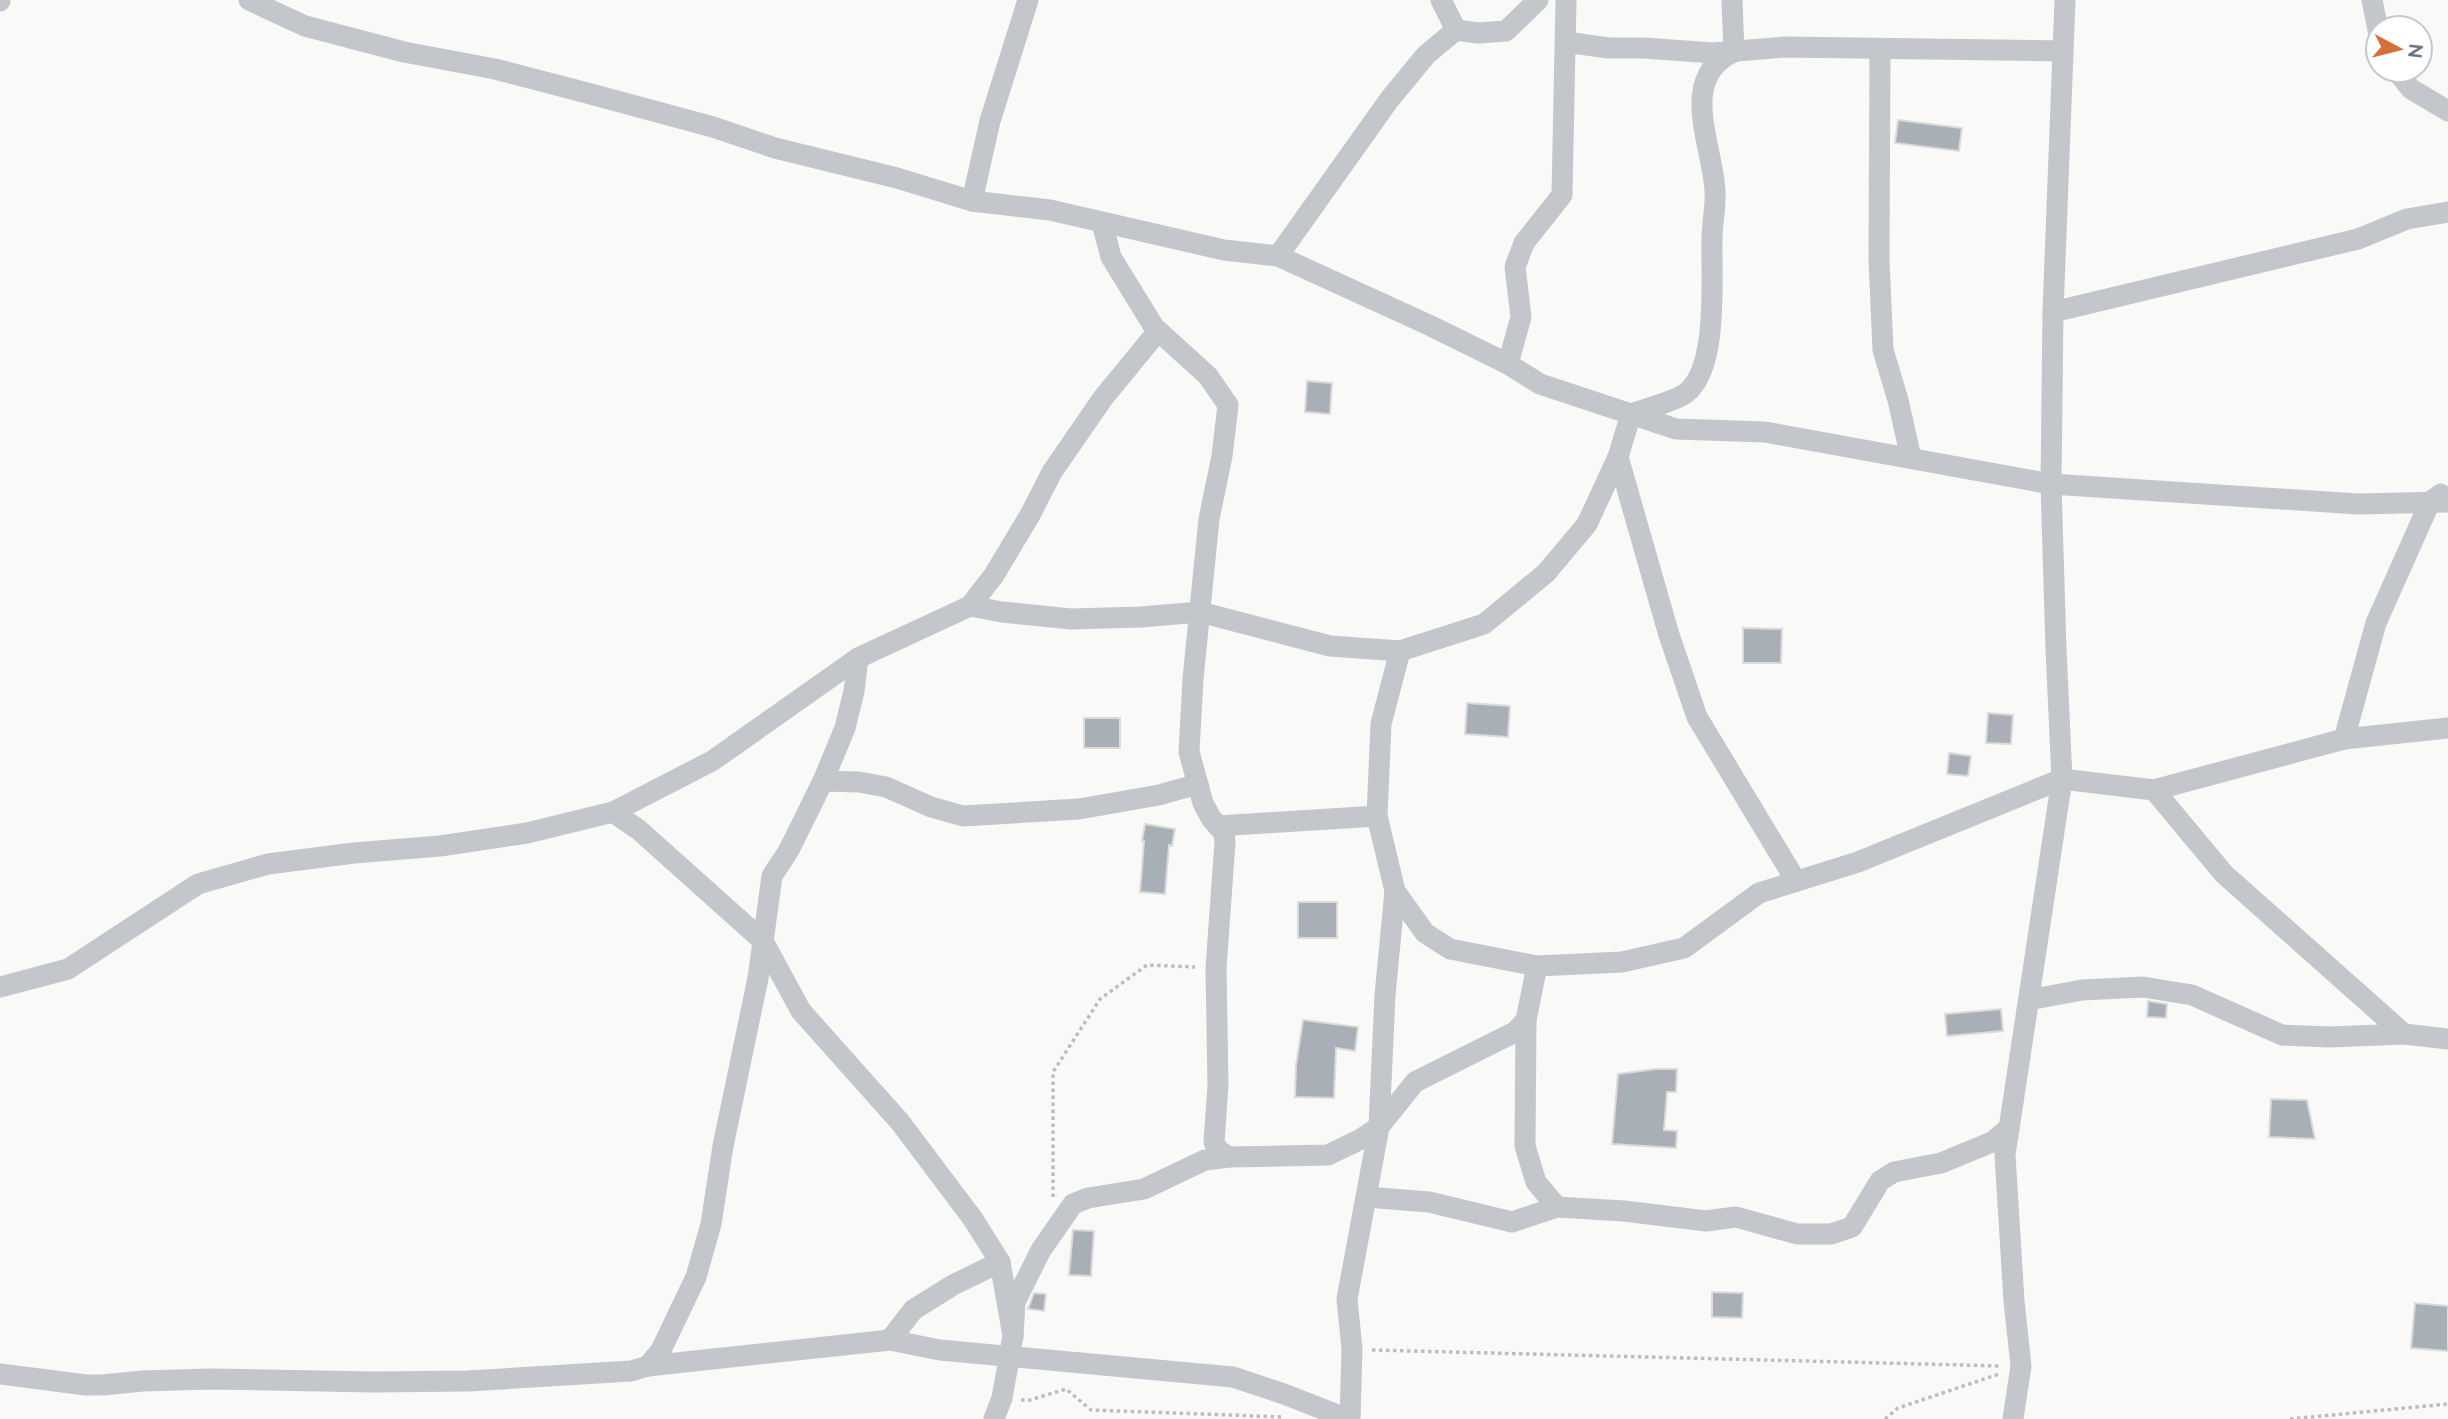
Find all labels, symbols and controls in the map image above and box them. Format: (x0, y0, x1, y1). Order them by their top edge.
north arrow (2364, 14, 2434, 84)
text: N (2404, 43, 2428, 60)

